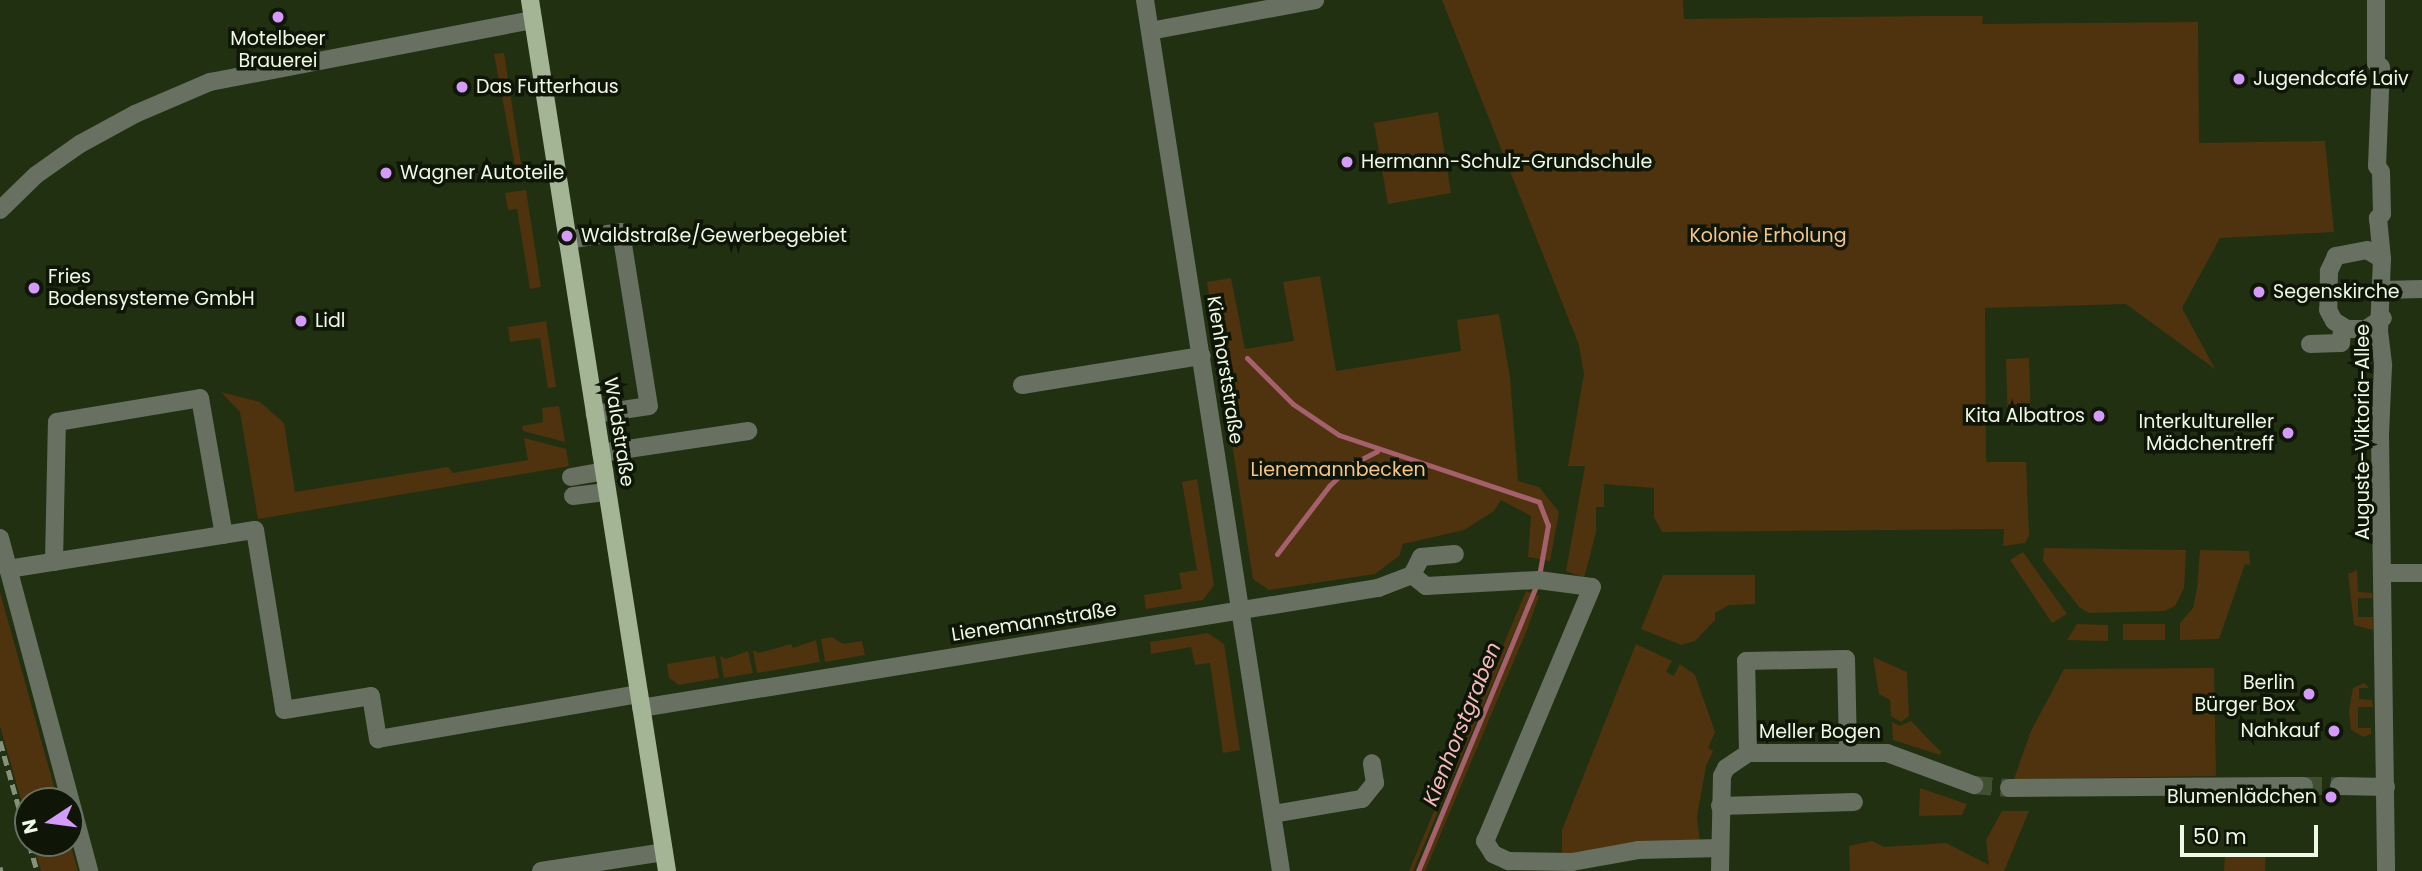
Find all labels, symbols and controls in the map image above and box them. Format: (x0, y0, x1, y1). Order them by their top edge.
marker: Motelbeer Brauerei (270, 9, 286, 25)
place label: Motelbeer Brauerei (230, 28, 326, 72)
place label: Jugendcafé Laiv (2253, 68, 2409, 90)
marker: Jugendcafé Laiv (2231, 71, 2247, 87)
place label: Das Futterhaus (476, 76, 619, 98)
marker: Das Futterhaus (454, 79, 470, 95)
place label: Hermann-Schulz-Grundschule (1361, 151, 1652, 173)
marker: Hermann-Schulz-Grundschule (1339, 154, 1355, 170)
place label: Wagner Autoteile (400, 162, 564, 184)
marker: Wagner Autoteile (378, 165, 394, 181)
place label: Waldstraße/Gewerbegebiet (581, 225, 847, 247)
park label: Kolonie Erholung (1689, 225, 1847, 247)
marker: Waldstraße/Gewerbegebiet (559, 228, 575, 244)
place label: Fries Bodensysteme GmbH (48, 266, 255, 310)
marker: Fries Bodensysteme GmbH (26, 280, 42, 296)
place label: Segenskirche (2273, 281, 2400, 303)
marker: Segenskirche (2251, 284, 2267, 300)
street label: Kienhorststraße (1202, 294, 1248, 446)
place label: Lidl (315, 310, 345, 332)
marker: Lidl (293, 313, 309, 329)
street label: Auguste-Viktoria-Allee (2352, 324, 2374, 540)
street label: Waldstraße (599, 376, 639, 488)
place label: Kita Albatros (1965, 405, 2085, 427)
marker: Kita Albatros (2091, 408, 2107, 424)
place label: Interkultureller Mädchentreff (2139, 411, 2274, 455)
marker: Interkultureller Mädchentreff (2280, 425, 2296, 441)
park label: Lienemannbecken (1250, 459, 1426, 481)
street label: Lienemannstraße (950, 598, 1118, 646)
water label: Kienhorstgraben (1418, 638, 1506, 810)
place label: Berlin Bürger Box (2194, 672, 2295, 716)
marker: Berlin Bürger Box (2301, 686, 2317, 702)
place label: Nahkauf (2241, 720, 2320, 742)
street label: Meller Bogen (1759, 721, 1881, 743)
marker: Nahkauf (2326, 723, 2342, 739)
place label: Blumenlädchen (2167, 786, 2317, 808)
north arrow (14, 787, 84, 857)
marker: Blumenlädchen (2323, 789, 2339, 805)
scale bar (2184, 812, 2322, 856)
text: N (15, 816, 45, 836)
text: 50 m (2193, 822, 2247, 851)

